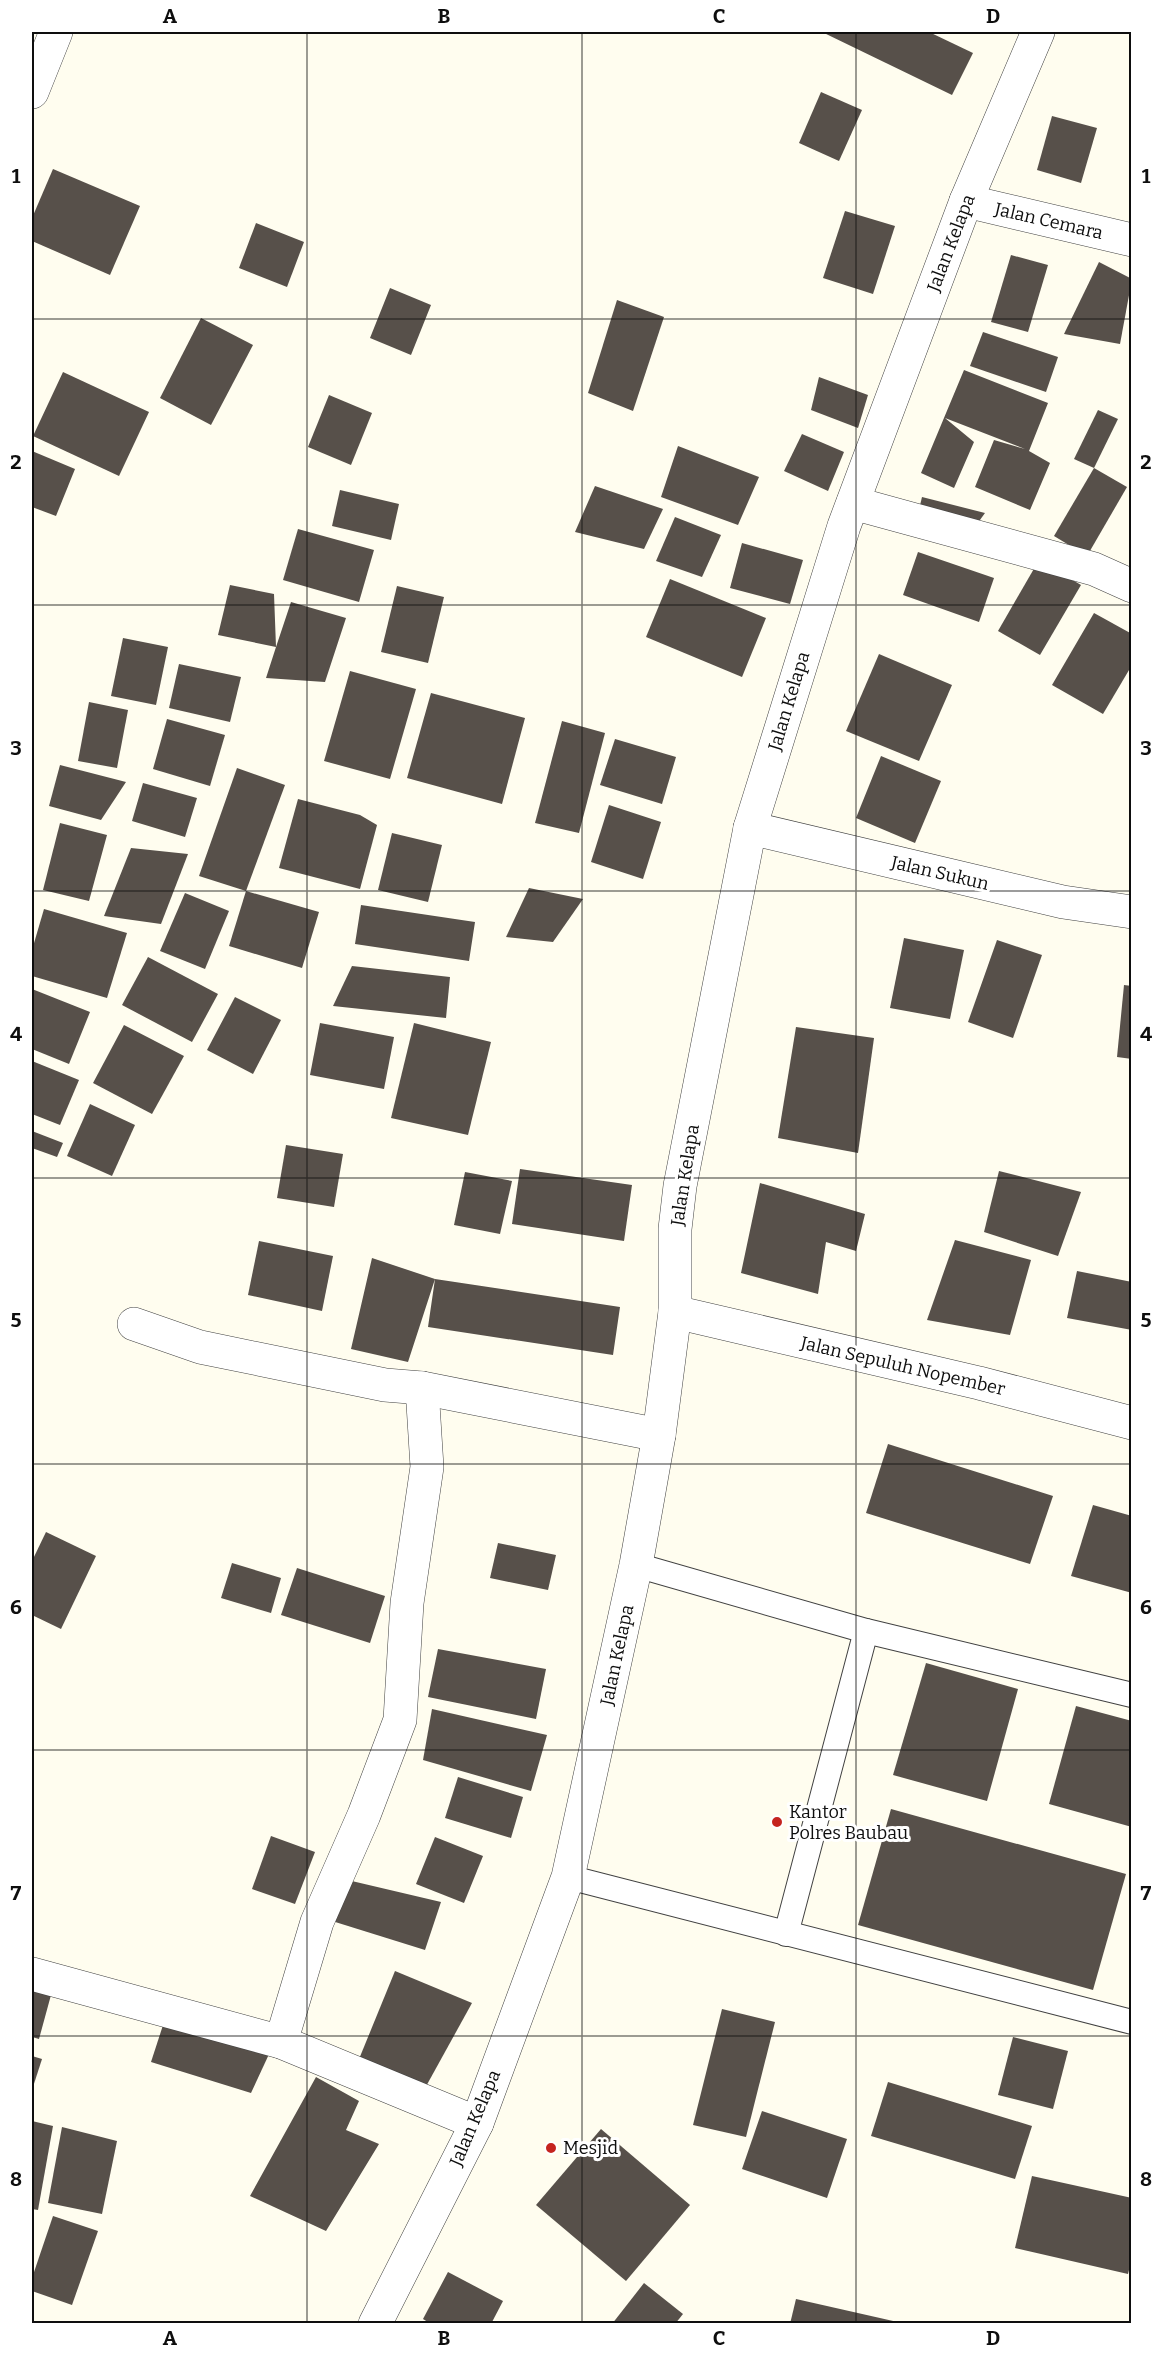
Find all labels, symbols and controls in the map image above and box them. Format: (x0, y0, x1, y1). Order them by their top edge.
text: A (163, 4, 178, 28)
text: B (438, 4, 451, 28)
text: C (713, 4, 725, 28)
text: D (986, 4, 1000, 28)
text: 1 (12, 164, 21, 188)
text: 1 (1142, 164, 1151, 188)
street label: Jalan Kelapa (922, 191, 980, 296)
street label: Jalan Cemara (992, 198, 1105, 244)
text: 2 (10, 450, 22, 474)
text: 2 (1140, 450, 1152, 474)
street label: Jalan Kelapa (763, 649, 815, 754)
text: 3 (10, 736, 22, 760)
text: 3 (1140, 736, 1152, 760)
street label: Jalan Sukun (888, 851, 991, 895)
text: 4 (10, 1022, 22, 1046)
text: 4 (1140, 1022, 1152, 1046)
street label: Jalan Kelapa (666, 1123, 704, 1228)
text: 5 (11, 1308, 22, 1332)
text: 5 (1141, 1308, 1152, 1332)
street label: Jalan Sepuluh Nopember (798, 1332, 1007, 1400)
text: 6 (10, 1595, 22, 1619)
text: 6 (1140, 1595, 1152, 1619)
street label: Jalan Kelapa (595, 1602, 638, 1708)
place label: Kantor Polres Baubau (789, 1801, 908, 1844)
marker: Kantor Polres Baubau (770, 1815, 784, 1829)
text: 7 (11, 1881, 22, 1905)
text: 7 (1141, 1881, 1152, 1905)
street label: Jalan Kelapa (444, 2066, 505, 2170)
place label: Mesjid (563, 2137, 618, 2159)
marker: Mesjid (544, 2141, 558, 2155)
text: 8 (10, 2167, 22, 2191)
text: 8 (1140, 2167, 1152, 2191)
text: A (163, 2326, 178, 2350)
text: B (438, 2326, 451, 2350)
text: C (713, 2326, 725, 2350)
text: D (986, 2326, 1000, 2350)

